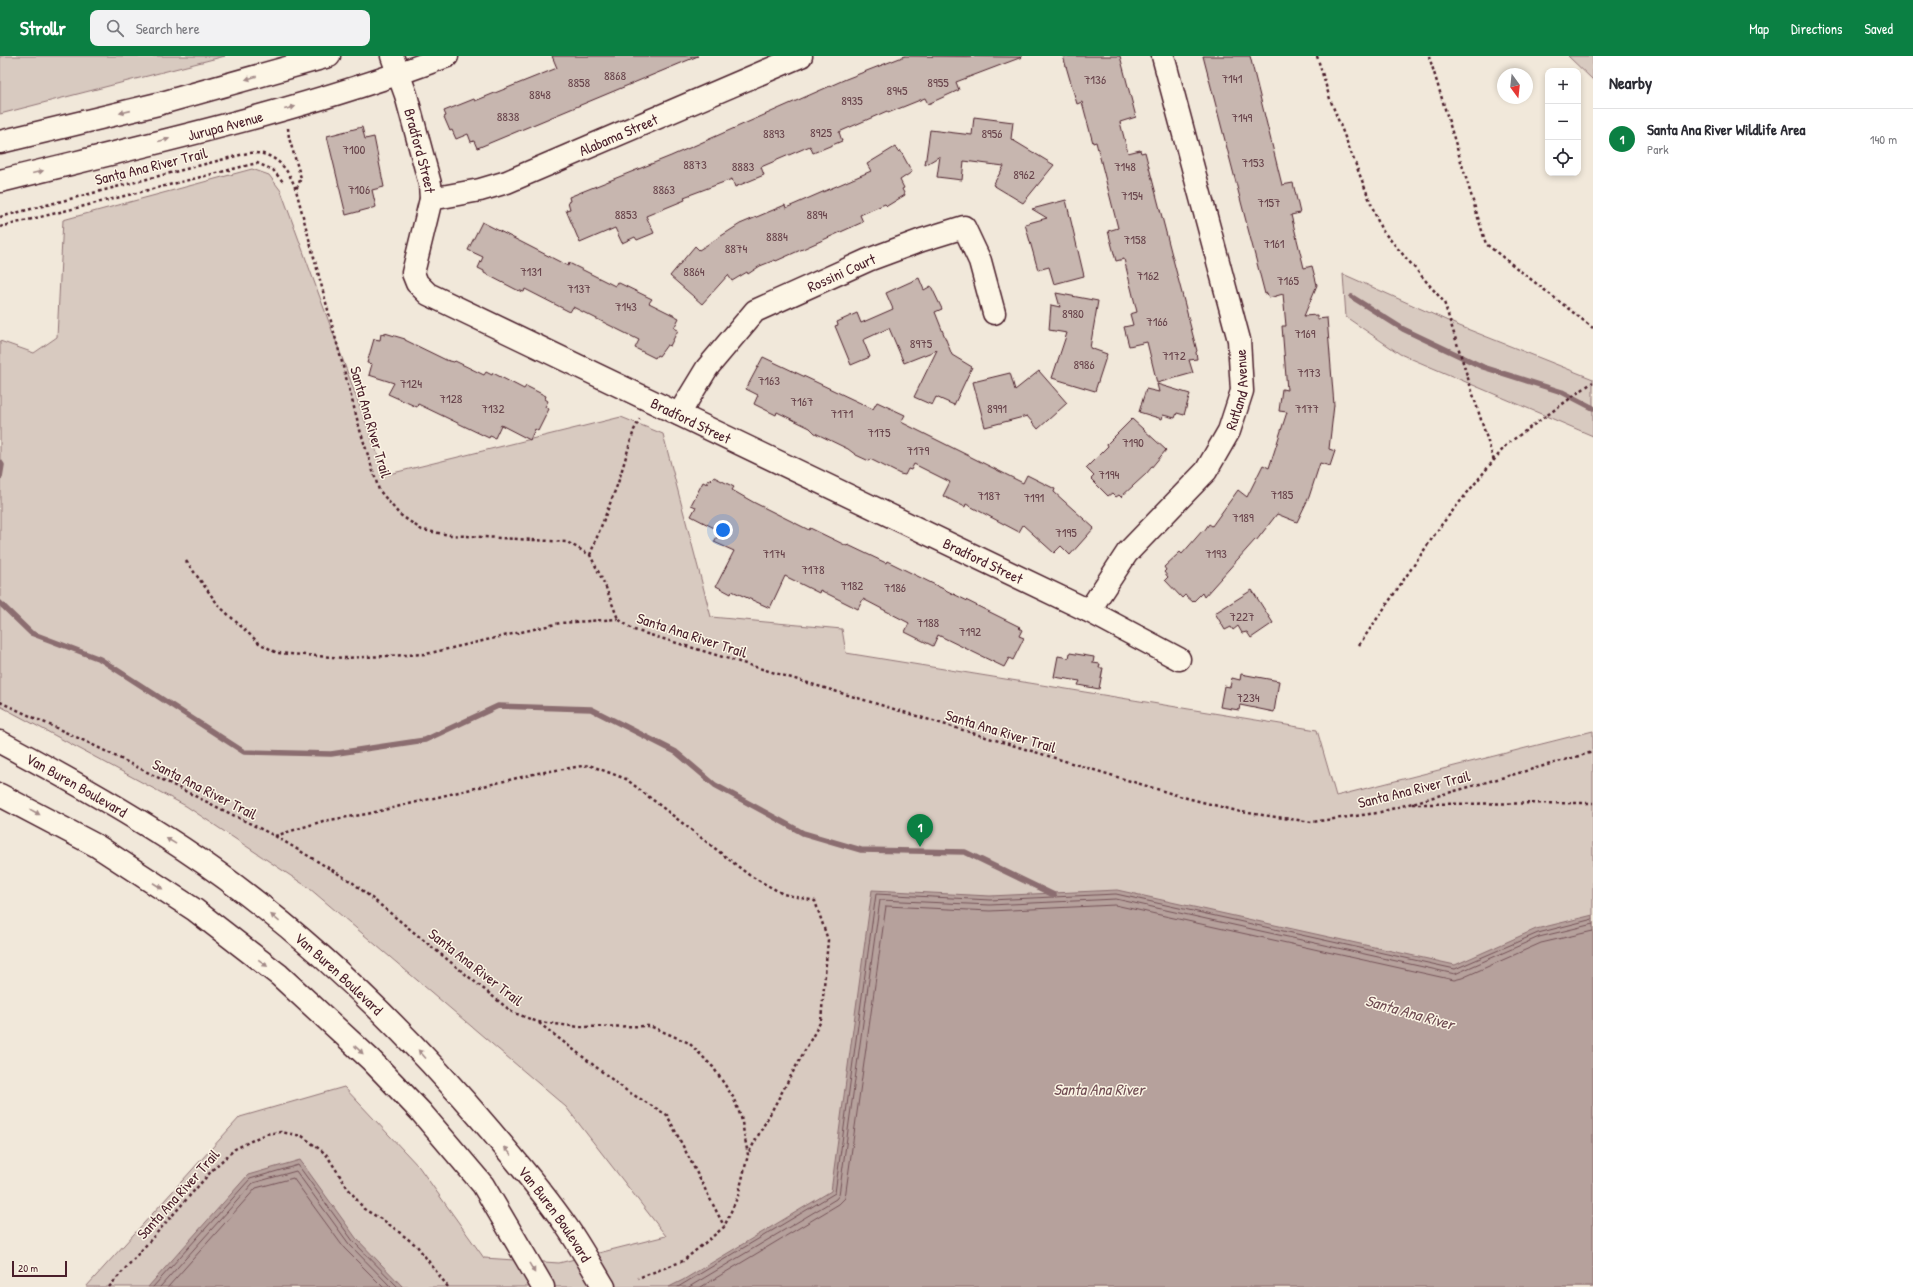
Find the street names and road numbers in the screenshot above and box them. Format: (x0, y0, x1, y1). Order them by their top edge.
street label: Jurupa Avenue (185, 105, 265, 145)
street label: Bradford Street (400, 106, 441, 194)
street label: Alabama Street (576, 108, 662, 160)
street label: Santa Ana River Trail (93, 142, 209, 190)
street label: Rossini Court (804, 247, 879, 297)
street label: Rutland Avenue (1220, 349, 1252, 433)
street label: Santa Ana River Trail (345, 364, 397, 480)
street label: Bradford Street (648, 392, 736, 449)
street label: Bradford Street (940, 532, 1028, 589)
street label: Santa Ana River Trail (634, 607, 750, 663)
street label: Santa Ana River Trail (943, 704, 1059, 758)
street label: Van Buren Boulevard (23, 748, 132, 822)
street label: Santa Ana River Trail (149, 754, 261, 824)
street label: Santa Ana River Trail (1356, 765, 1472, 813)
street label: Santa Ana River Trail (424, 923, 528, 1011)
street label: Van Buren Boulevard (291, 927, 388, 1019)
street label: Santa Ana River Trail (132, 1144, 224, 1244)
street label: Van Buren Boulevard (514, 1161, 597, 1266)

